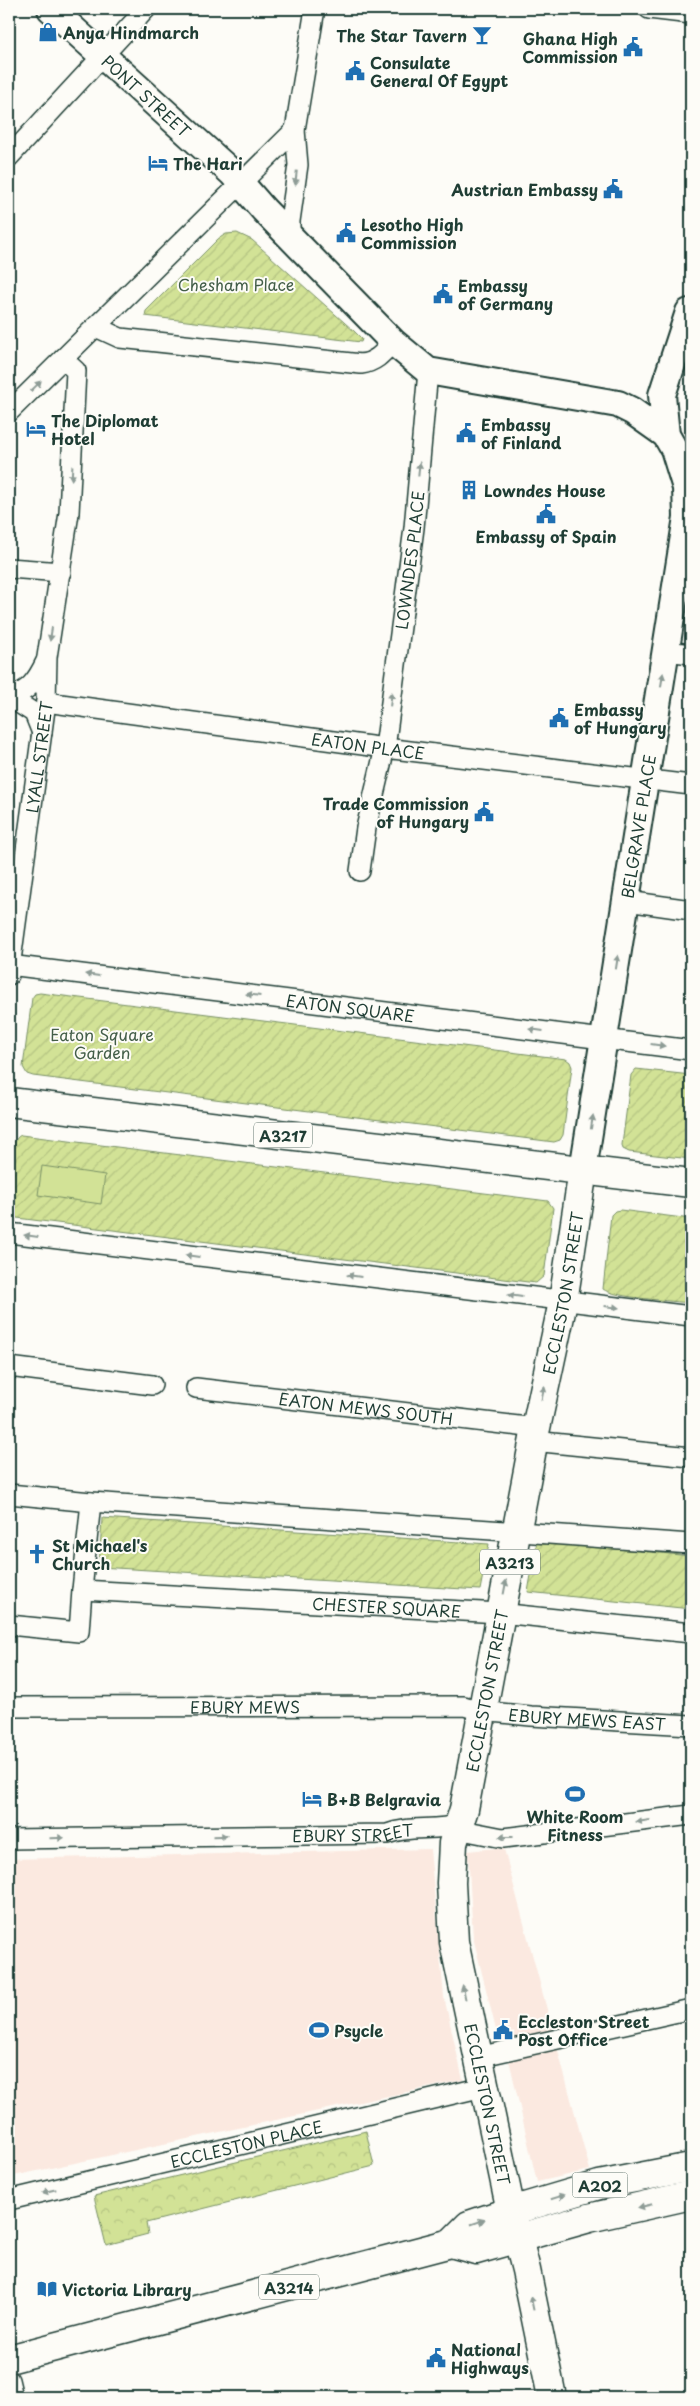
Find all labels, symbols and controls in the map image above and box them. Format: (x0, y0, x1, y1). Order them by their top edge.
place label: Anya Hindmarch (63, 20, 199, 44)
shop icon: Anya Hindmarch (37, 21, 59, 43)
place label: The Star Tavern (336, 23, 467, 47)
bar icon: The Star Tavern (471, 24, 493, 46)
place label: Ghana High Commission (522, 26, 618, 68)
public building icon: Ghana High Commission (622, 36, 644, 58)
street label: PONT STREET (97, 49, 196, 142)
place label: Consulate General Of Egypt (370, 50, 509, 92)
public building icon: Consulate General Of Egypt (344, 60, 366, 82)
place label: The Hari (173, 151, 243, 175)
hotel icon: The Hari (147, 152, 169, 174)
one-way arrow (292, 171, 300, 187)
place label: Austrian Embassy (450, 177, 598, 201)
public building icon: Austrian Embassy (602, 178, 624, 200)
place label: Lesotho High Commission (361, 212, 464, 254)
public building icon: Lesotho High Commission (335, 222, 357, 244)
park label: Chesham Place (178, 272, 294, 296)
place label: Embassy of Germany (458, 273, 553, 315)
public building icon: Embassy of Germany (432, 283, 454, 305)
one-way arrow (30, 380, 42, 392)
place label: The Diplomat Hotel (51, 408, 159, 450)
place label: Embassy of Finland (481, 412, 562, 454)
hotel icon: The Diplomat Hotel (25, 418, 47, 440)
public building icon: Embassy of Finland (455, 422, 477, 444)
one-way arrow (416, 460, 424, 476)
one-way arrow (67, 465, 75, 481)
place label: Lowndes House (484, 478, 606, 502)
building icon: Lowndes House (458, 479, 480, 501)
street label: LOWNDES PLACE (389, 490, 429, 631)
public building icon: Embassy of Spain (535, 503, 557, 525)
place label: Embassy of Spain (475, 524, 617, 548)
one-way arrow (47, 626, 55, 642)
one-way arrow (658, 672, 666, 688)
one-way arrow (388, 691, 396, 707)
place label: Embassy of Hungary (574, 697, 667, 739)
street label: LYALL STREET (19, 700, 58, 814)
public building icon: Embassy of Hungary (548, 707, 570, 729)
street label: EATON PLACE (310, 726, 426, 765)
street label: BELGRAVE PLACE (614, 753, 661, 900)
place label: Trade Commission of Hungary (323, 791, 469, 833)
public building icon: Trade Commission of Hungary (473, 801, 495, 823)
one-way arrow (613, 954, 621, 970)
one-way arrow (83, 971, 99, 979)
street label: EATON SQUARE (285, 988, 416, 1027)
one-way arrow (245, 991, 261, 999)
park label: Eaton Square Garden (50, 1022, 154, 1064)
one-way arrow (528, 1026, 544, 1034)
one-way arrow (650, 1041, 666, 1049)
one-way arrow (588, 1114, 596, 1130)
road number: A3217 (254, 1122, 312, 1148)
street label: ECCLESTON STREET (536, 1210, 589, 1376)
one-way arrow (23, 1232, 39, 1240)
one-way arrow (184, 1252, 200, 1260)
one-way arrow (345, 1272, 361, 1280)
one-way arrow (507, 1291, 523, 1299)
one-way arrow (604, 1303, 620, 1311)
street label: EATON MEWS SOUTH (277, 1386, 454, 1430)
one-way arrow (539, 1386, 547, 1401)
place label: St Michael's Church (52, 1533, 148, 1575)
church icon: St Michael's Church (26, 1543, 48, 1565)
road number: A3213 (480, 1550, 540, 1574)
one-way arrow (502, 1579, 510, 1595)
street label: CHESTER SQUARE (311, 1591, 462, 1623)
street label: ECCLESTON STREET (459, 1607, 513, 1774)
street label: EBURY MEWS (190, 1694, 300, 1719)
street label: EBURY MEWS EAST (507, 1702, 666, 1736)
sports icon: White Room Fitness (564, 1783, 586, 1805)
place label: B+B Belgravia (327, 1787, 441, 1811)
hotel icon: B+B Belgravia (301, 1788, 323, 1810)
place label: White Room Fitness (527, 1804, 624, 1846)
street label: EBURY STREET (292, 1817, 414, 1847)
one-way arrow (635, 1817, 651, 1825)
one-way arrow (212, 1832, 228, 1840)
one-way arrow (497, 1833, 513, 1841)
one-way arrow (50, 1834, 66, 1842)
one-way arrow (460, 1984, 468, 2000)
place label: Eccleston Street Post Office (518, 2009, 650, 2051)
place label: Psycle (334, 2018, 383, 2042)
sports icon: Psycle (308, 2019, 330, 2041)
public building icon: Eccleston Street Post Office (492, 2019, 514, 2041)
street label: ECCLESTON STREET (459, 2021, 517, 2187)
street label: ECCLESTON PLACE (168, 2114, 325, 2173)
road number: A202 (572, 2172, 628, 2198)
one-way arrow (42, 2187, 57, 2195)
one-way arrow (550, 2193, 565, 2201)
one-way arrow (637, 2202, 653, 2210)
one-way arrow (471, 2218, 486, 2226)
road number: A3214 (259, 2274, 319, 2300)
place label: Victoria Library (62, 2277, 192, 2301)
library icon: Victoria Library (36, 2278, 58, 2300)
one-way arrow (528, 2294, 536, 2310)
place label: National Highways (451, 2337, 529, 2379)
public building icon: National Highways (425, 2347, 447, 2369)

